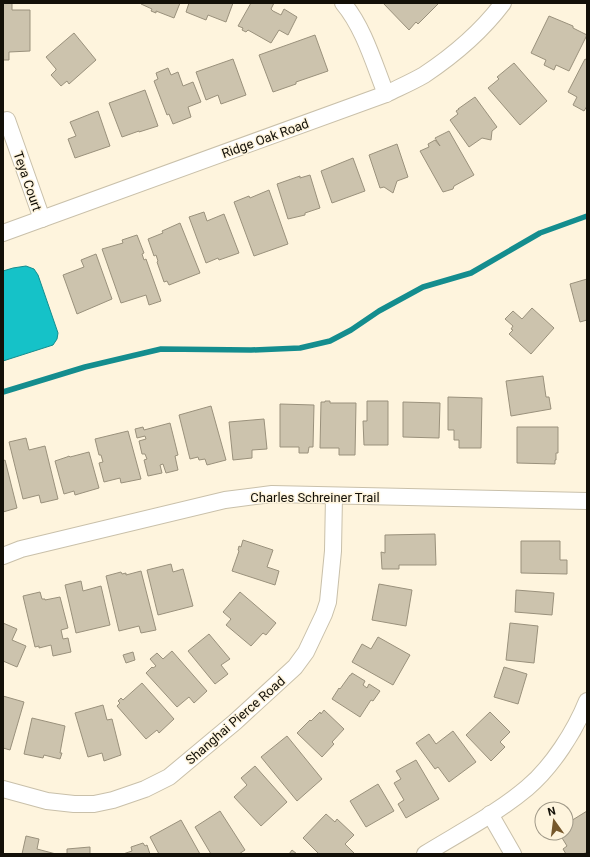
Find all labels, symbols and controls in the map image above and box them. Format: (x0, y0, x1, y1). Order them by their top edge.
street label: Ridge Oak Road (220, 116, 311, 161)
street label: Teya Court (10, 149, 45, 213)
street label: Charles Schreiner Trail (250, 490, 380, 505)
street label: Shanghai Pierce Road (183, 673, 288, 767)
north arrow (534, 801, 574, 841)
text: N (546, 804, 557, 819)

